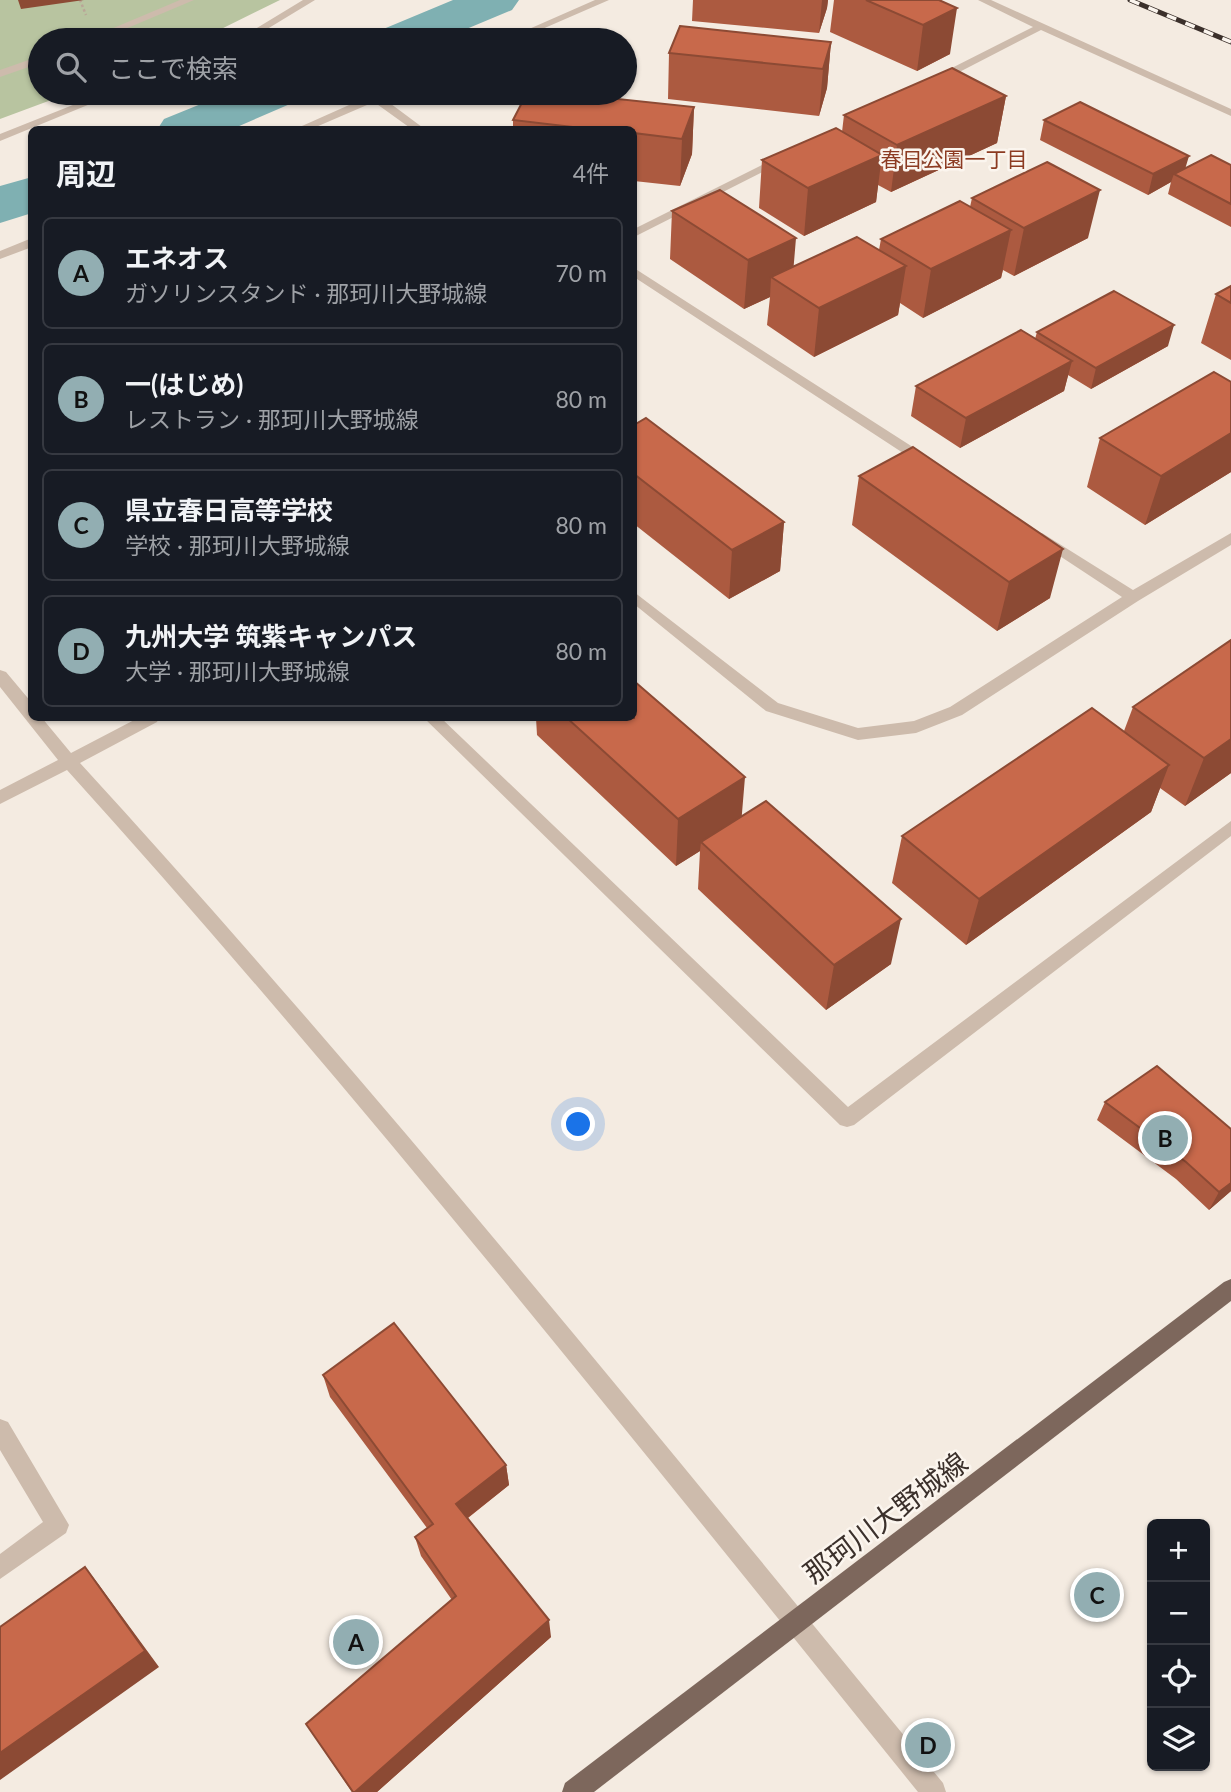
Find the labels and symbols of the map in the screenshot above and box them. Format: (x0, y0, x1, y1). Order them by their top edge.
district label: 春日公園一丁目 (881, 146, 1028, 171)
your location (561, 1107, 595, 1141)
pin: B (1142, 1112, 1188, 1164)
street label: 那珂川大野城線 (796, 1444, 974, 1590)
pin: C (1074, 1569, 1120, 1621)
pin: A (333, 1616, 379, 1668)
pin: D (905, 1719, 951, 1771)

